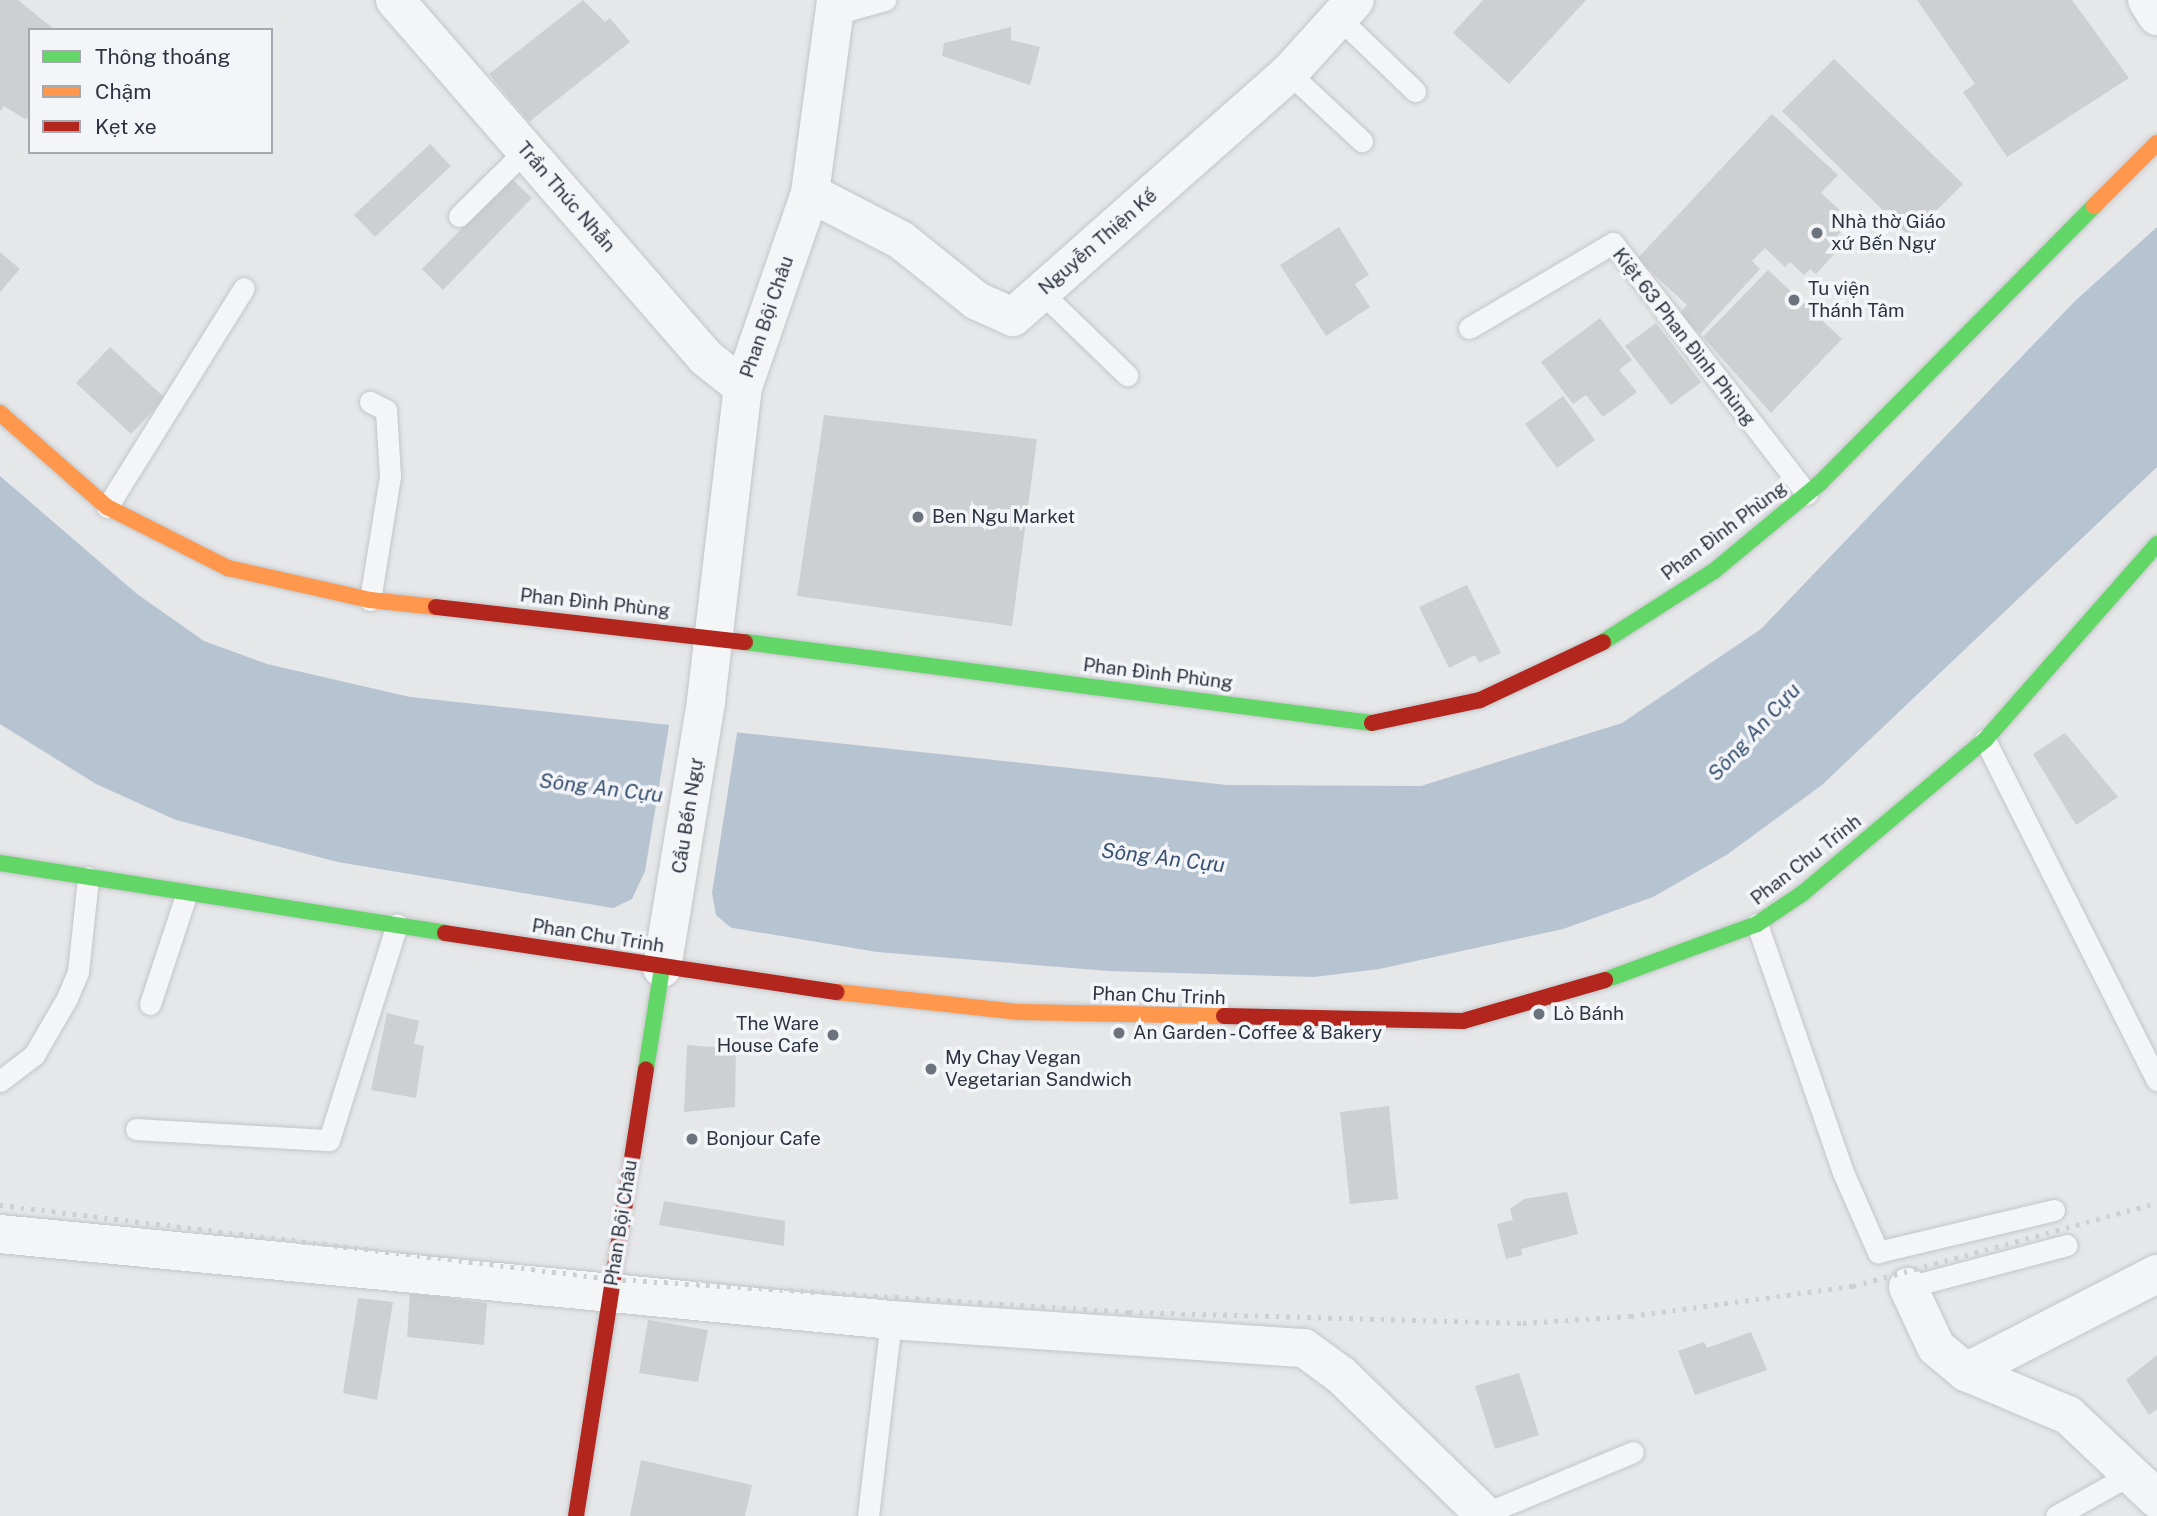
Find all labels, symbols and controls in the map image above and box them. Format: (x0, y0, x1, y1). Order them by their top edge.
legend (28, 28, 273, 154)
text: Thông thoáng (95, 44, 231, 69)
text: Chậm (95, 79, 151, 104)
text: Kẹt xe (95, 114, 157, 139)
street label: Trần Thúc Nhẫn (512, 137, 620, 257)
street label: Nguyễn Thiện Kế (1034, 184, 1162, 300)
place label: Nhà thờ Giáo xứ Bến Ngự (1831, 211, 1946, 255)
marker: Nhà thờ Giáo xứ Bến Ngự (1809, 225, 1825, 241)
street label: Kiệt 63 Phan Đình Phùng (1608, 244, 1760, 430)
street label: Phan Bội Châu (735, 253, 799, 381)
place label: Tu viện Thánh Tâm (1808, 278, 1904, 322)
marker: Tu viện Thánh Tâm (1786, 292, 1802, 308)
street label: Phan Đình Phùng (1657, 477, 1791, 585)
place label: Ben Ngu Market (932, 506, 1075, 528)
marker: Ben Ngu Market (910, 509, 926, 525)
street label: Phan Đình Phùng (519, 584, 671, 622)
street label: Phan Đình Phùng (1082, 653, 1234, 695)
water label: Sông An Cựu (1702, 678, 1806, 786)
street label: Cầu Bến Ngự (668, 757, 708, 875)
water label: Sông An Cựu (538, 768, 664, 808)
street label: Phan Chu Trinh (1746, 810, 1866, 910)
water label: Sông An Cựu (1100, 838, 1226, 878)
street label: Phan Chu Trinh (530, 914, 666, 958)
street label: Phan Chu Trinh (1092, 982, 1226, 1010)
place label: Lò Bánh (1553, 1003, 1624, 1025)
marker: Lò Bánh (1531, 1006, 1547, 1022)
place label: The Ware House Cafe (717, 1013, 819, 1057)
place label: An Garden - Coffee & Bakery (1133, 1022, 1387, 1044)
marker: An Garden - Coffee & Bakery (1111, 1025, 1127, 1041)
marker: The Ware House Cafe (825, 1027, 841, 1043)
place label: My Chay Vegan Vegetarian Sandwich (945, 1047, 1132, 1091)
marker: My Chay Vegan Vegetarian Sandwich (923, 1061, 939, 1077)
place label: Bonjour Cafe (706, 1128, 821, 1150)
marker: Bonjour Cafe (684, 1131, 700, 1147)
street label: Phan Bội Châu (600, 1158, 642, 1288)

